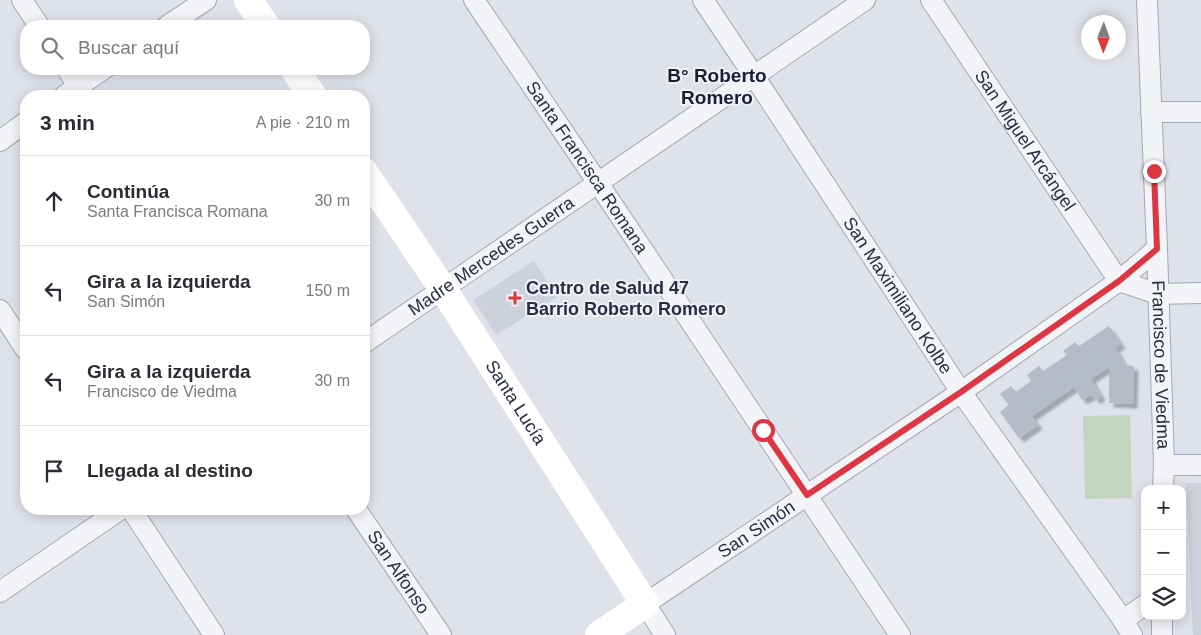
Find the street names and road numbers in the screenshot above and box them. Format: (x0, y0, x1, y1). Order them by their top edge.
street label: San Miguel Arcángel (971, 66, 1079, 215)
street label: Santa Francisca Romana (522, 77, 653, 258)
street label: Madre Mercedes Guerra (404, 192, 578, 320)
street label: San Maximiliano Kolbe (839, 213, 956, 378)
street label: Francisco de Viedma (1148, 280, 1174, 450)
street label: Santa Lucía (481, 357, 551, 449)
street label: San Simón (714, 496, 799, 562)
street label: San Alfonso (363, 527, 434, 617)

